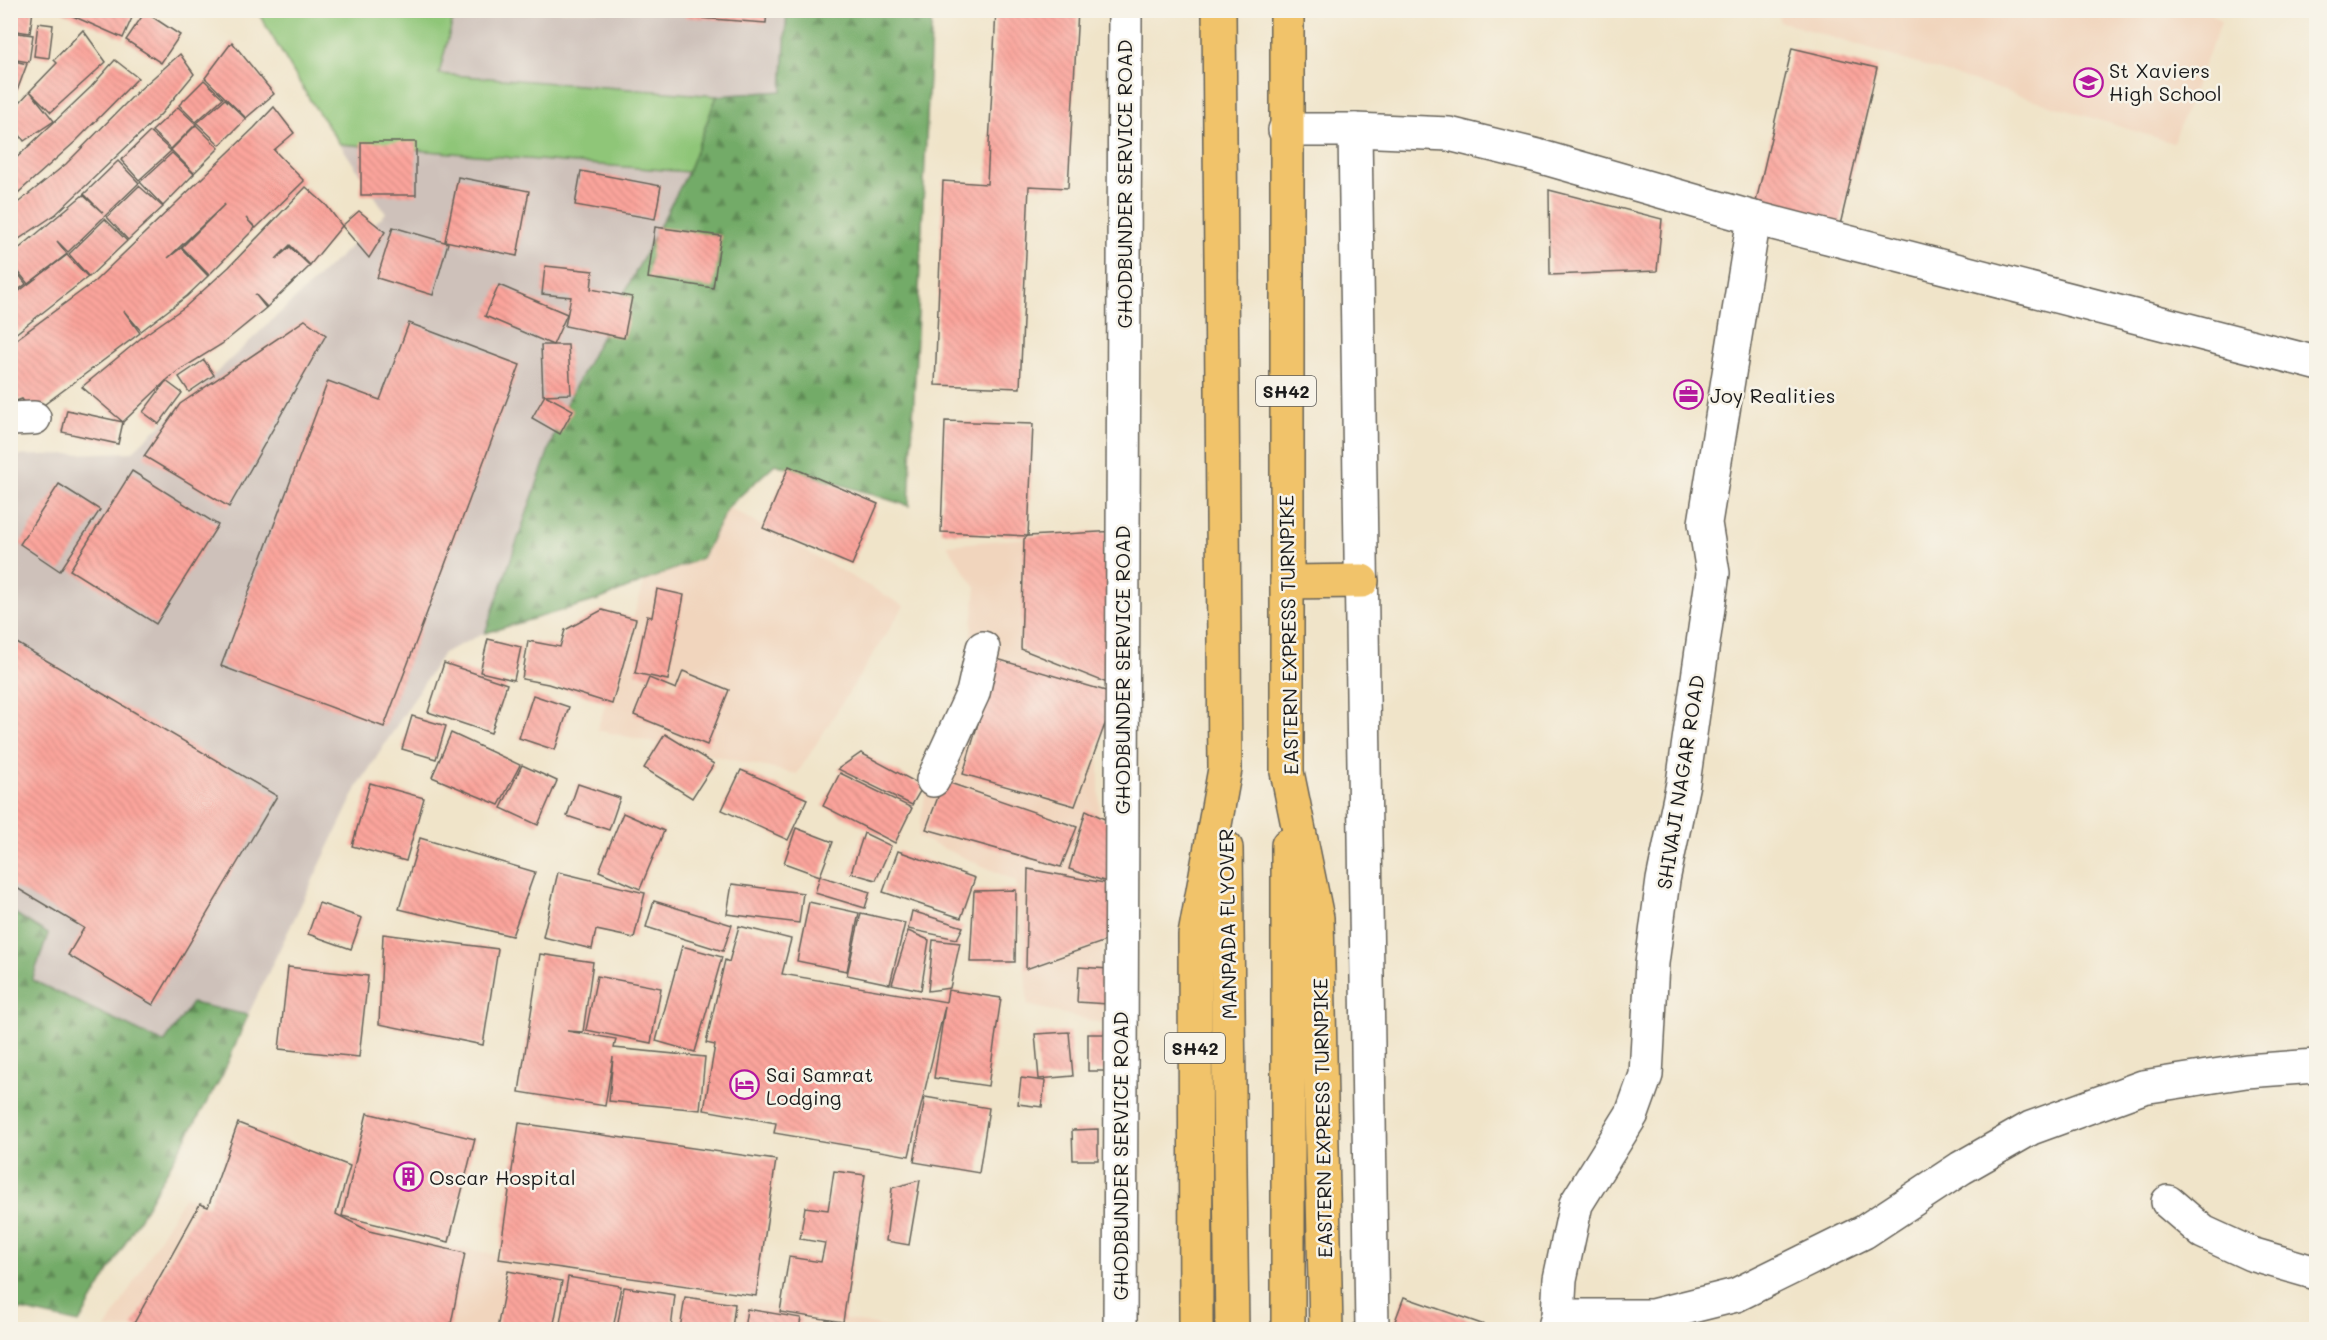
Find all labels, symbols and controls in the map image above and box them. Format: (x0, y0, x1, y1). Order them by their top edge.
street label: GHODBUNDER SERVICE ROAD (1111, 39, 1137, 329)
place label: St Xaviers High School (2109, 57, 2222, 106)
school or university icon: St Xaviers High School (2072, 66, 2104, 98)
road number: SH42 (1256, 376, 1316, 406)
office icon: Joy Realities (1673, 379, 1705, 411)
place label: Joy Realities (1710, 382, 1836, 408)
street label: EASTERN EXPRESS TURNPIKE (1273, 495, 1303, 775)
street label: GHODBUNDER SERVICE ROAD (1109, 525, 1135, 815)
street label: SHIVAJI NAGAR ROAD (1650, 673, 1710, 891)
street label: MANPADA FLYOVER (1212, 828, 1242, 1020)
street label: EASTERN EXPRESS TURNPIKE (1307, 978, 1337, 1258)
street label: GHODBUNDER SERVICE ROAD (1107, 1011, 1133, 1301)
road number: SH42 (1165, 1033, 1225, 1063)
place label: Sai Samrat Lodging (766, 1061, 873, 1110)
hotel icon: Sai Samrat Lodging (729, 1069, 761, 1101)
building icon: Oscar Hospital (392, 1161, 424, 1193)
place label: Oscar Hospital (429, 1164, 576, 1190)

